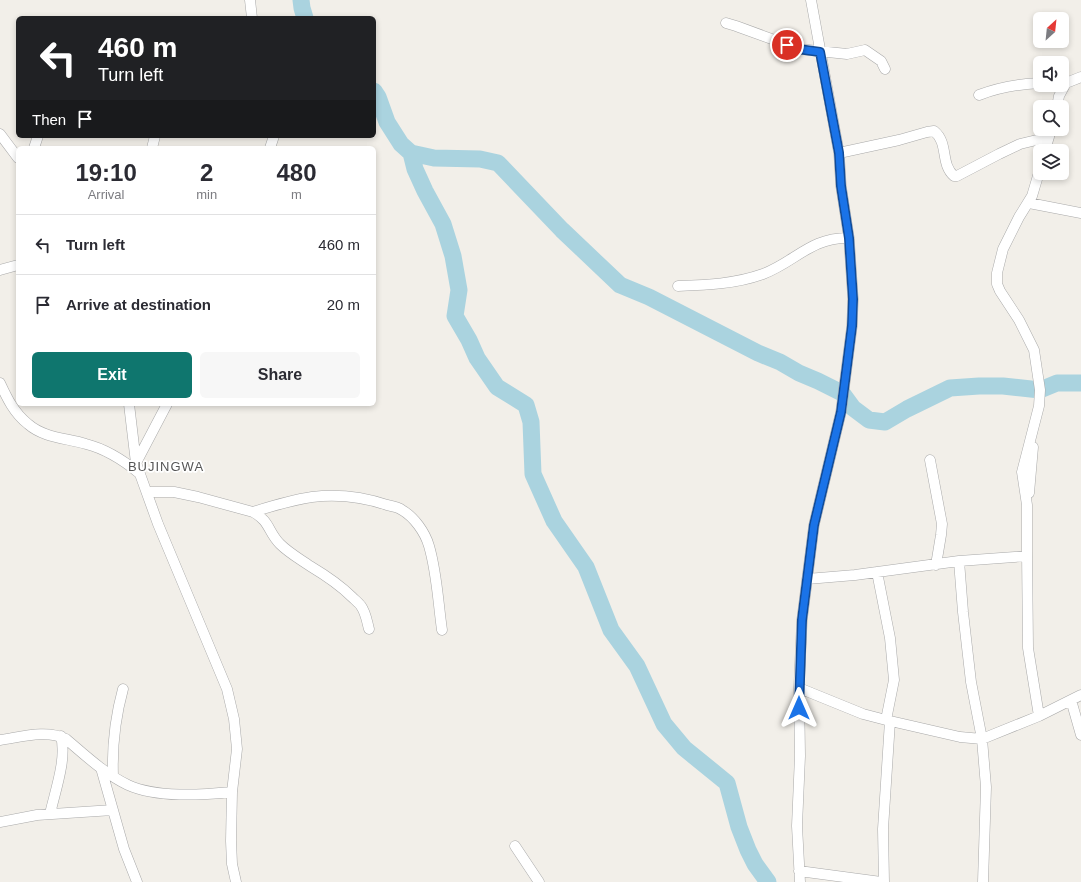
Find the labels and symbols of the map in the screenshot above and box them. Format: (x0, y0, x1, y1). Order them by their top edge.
north arrow (1033, 12, 1069, 48)
pin (770, 28, 804, 62)
district label: BUJINGWA (128, 459, 204, 474)
position arrow (778, 687, 820, 729)

